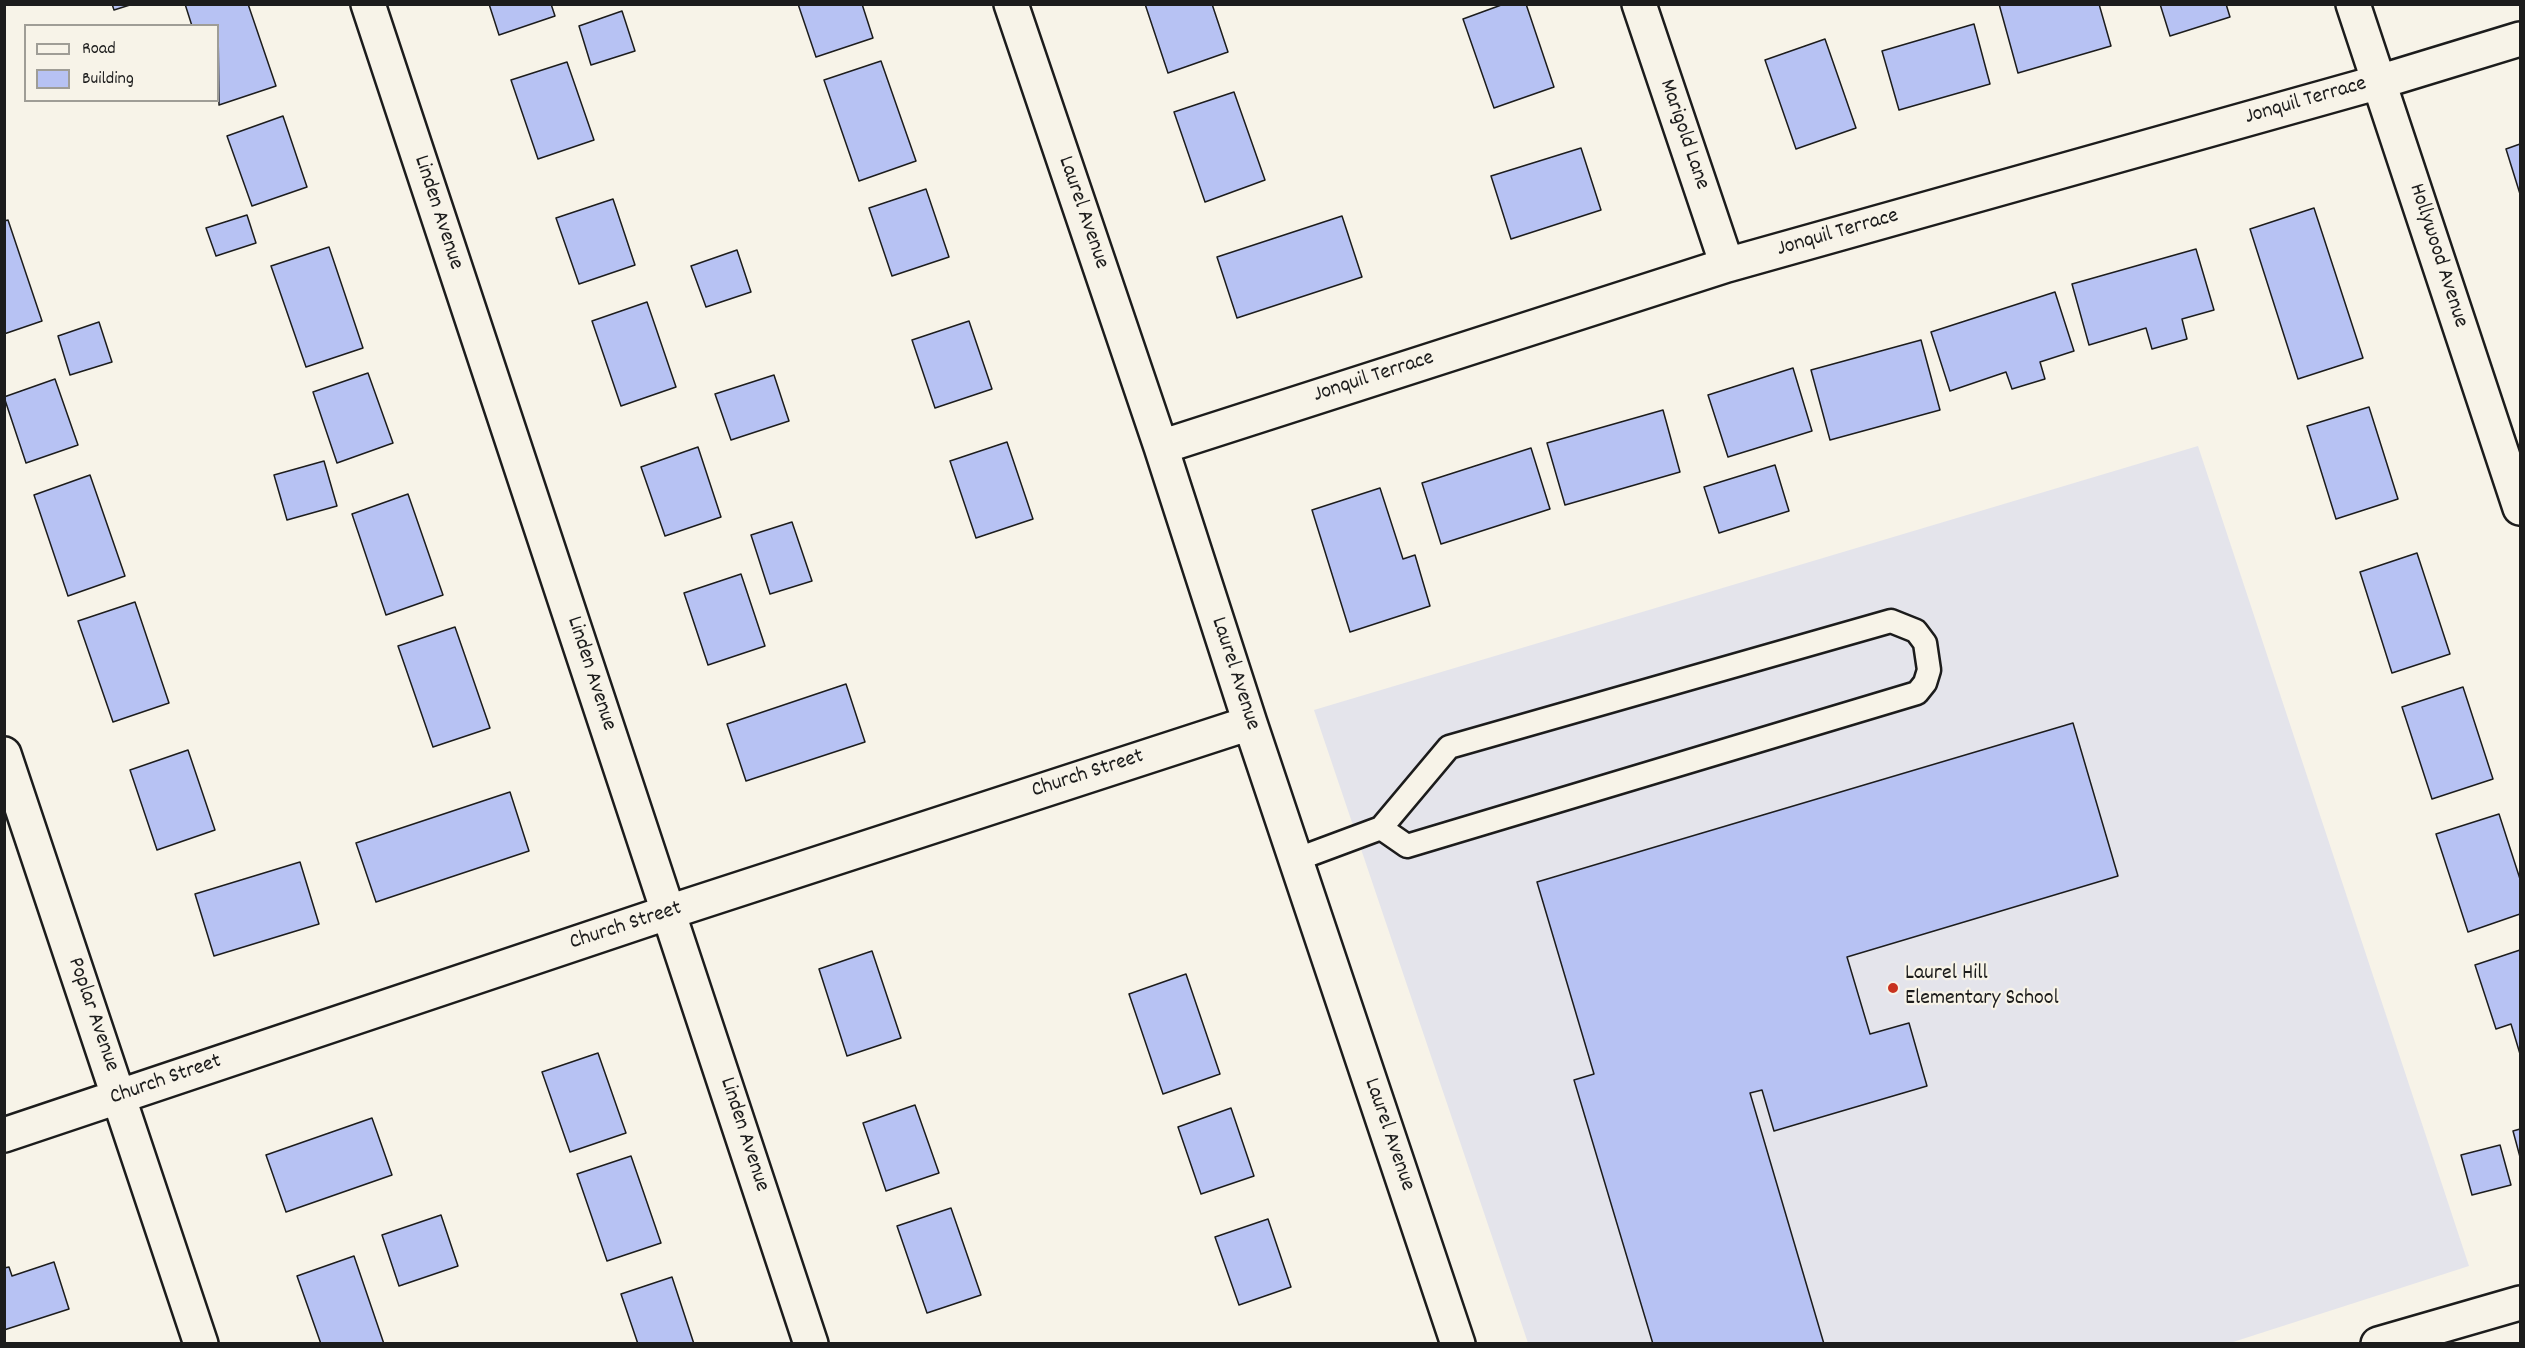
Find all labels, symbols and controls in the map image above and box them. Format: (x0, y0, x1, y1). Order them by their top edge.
legend (24, 24, 219, 102)
text: Road (82, 37, 116, 62)
text: Building (82, 67, 134, 92)
street label: Jonquil Terrace (2242, 72, 2370, 132)
street label: Marigold Lane (1652, 77, 1714, 193)
street label: Linden Avenue (406, 153, 468, 273)
street label: Laurel Avenue (1050, 153, 1114, 273)
street label: Hollywood Avenue (2401, 181, 2473, 331)
street label: Jonquil Terrace (1774, 204, 1902, 264)
street label: Jonquil Terrace (1310, 346, 1438, 410)
street label: Linden Avenue (559, 614, 621, 734)
street label: Laurel Avenue (1203, 614, 1265, 734)
street label: Church Street (1029, 745, 1147, 805)
street label: Church Street (567, 897, 685, 957)
street label: Poplar Avenue (60, 955, 124, 1075)
place label: Laurel Hill Elementary School (1905, 962, 2059, 1014)
marker: Laurel Hill Elementary School (1886, 981, 1900, 995)
street label: Church Street (107, 1050, 225, 1112)
street label: Linden Avenue (712, 1075, 774, 1195)
street label: Laurel Avenue (1356, 1075, 1420, 1195)

